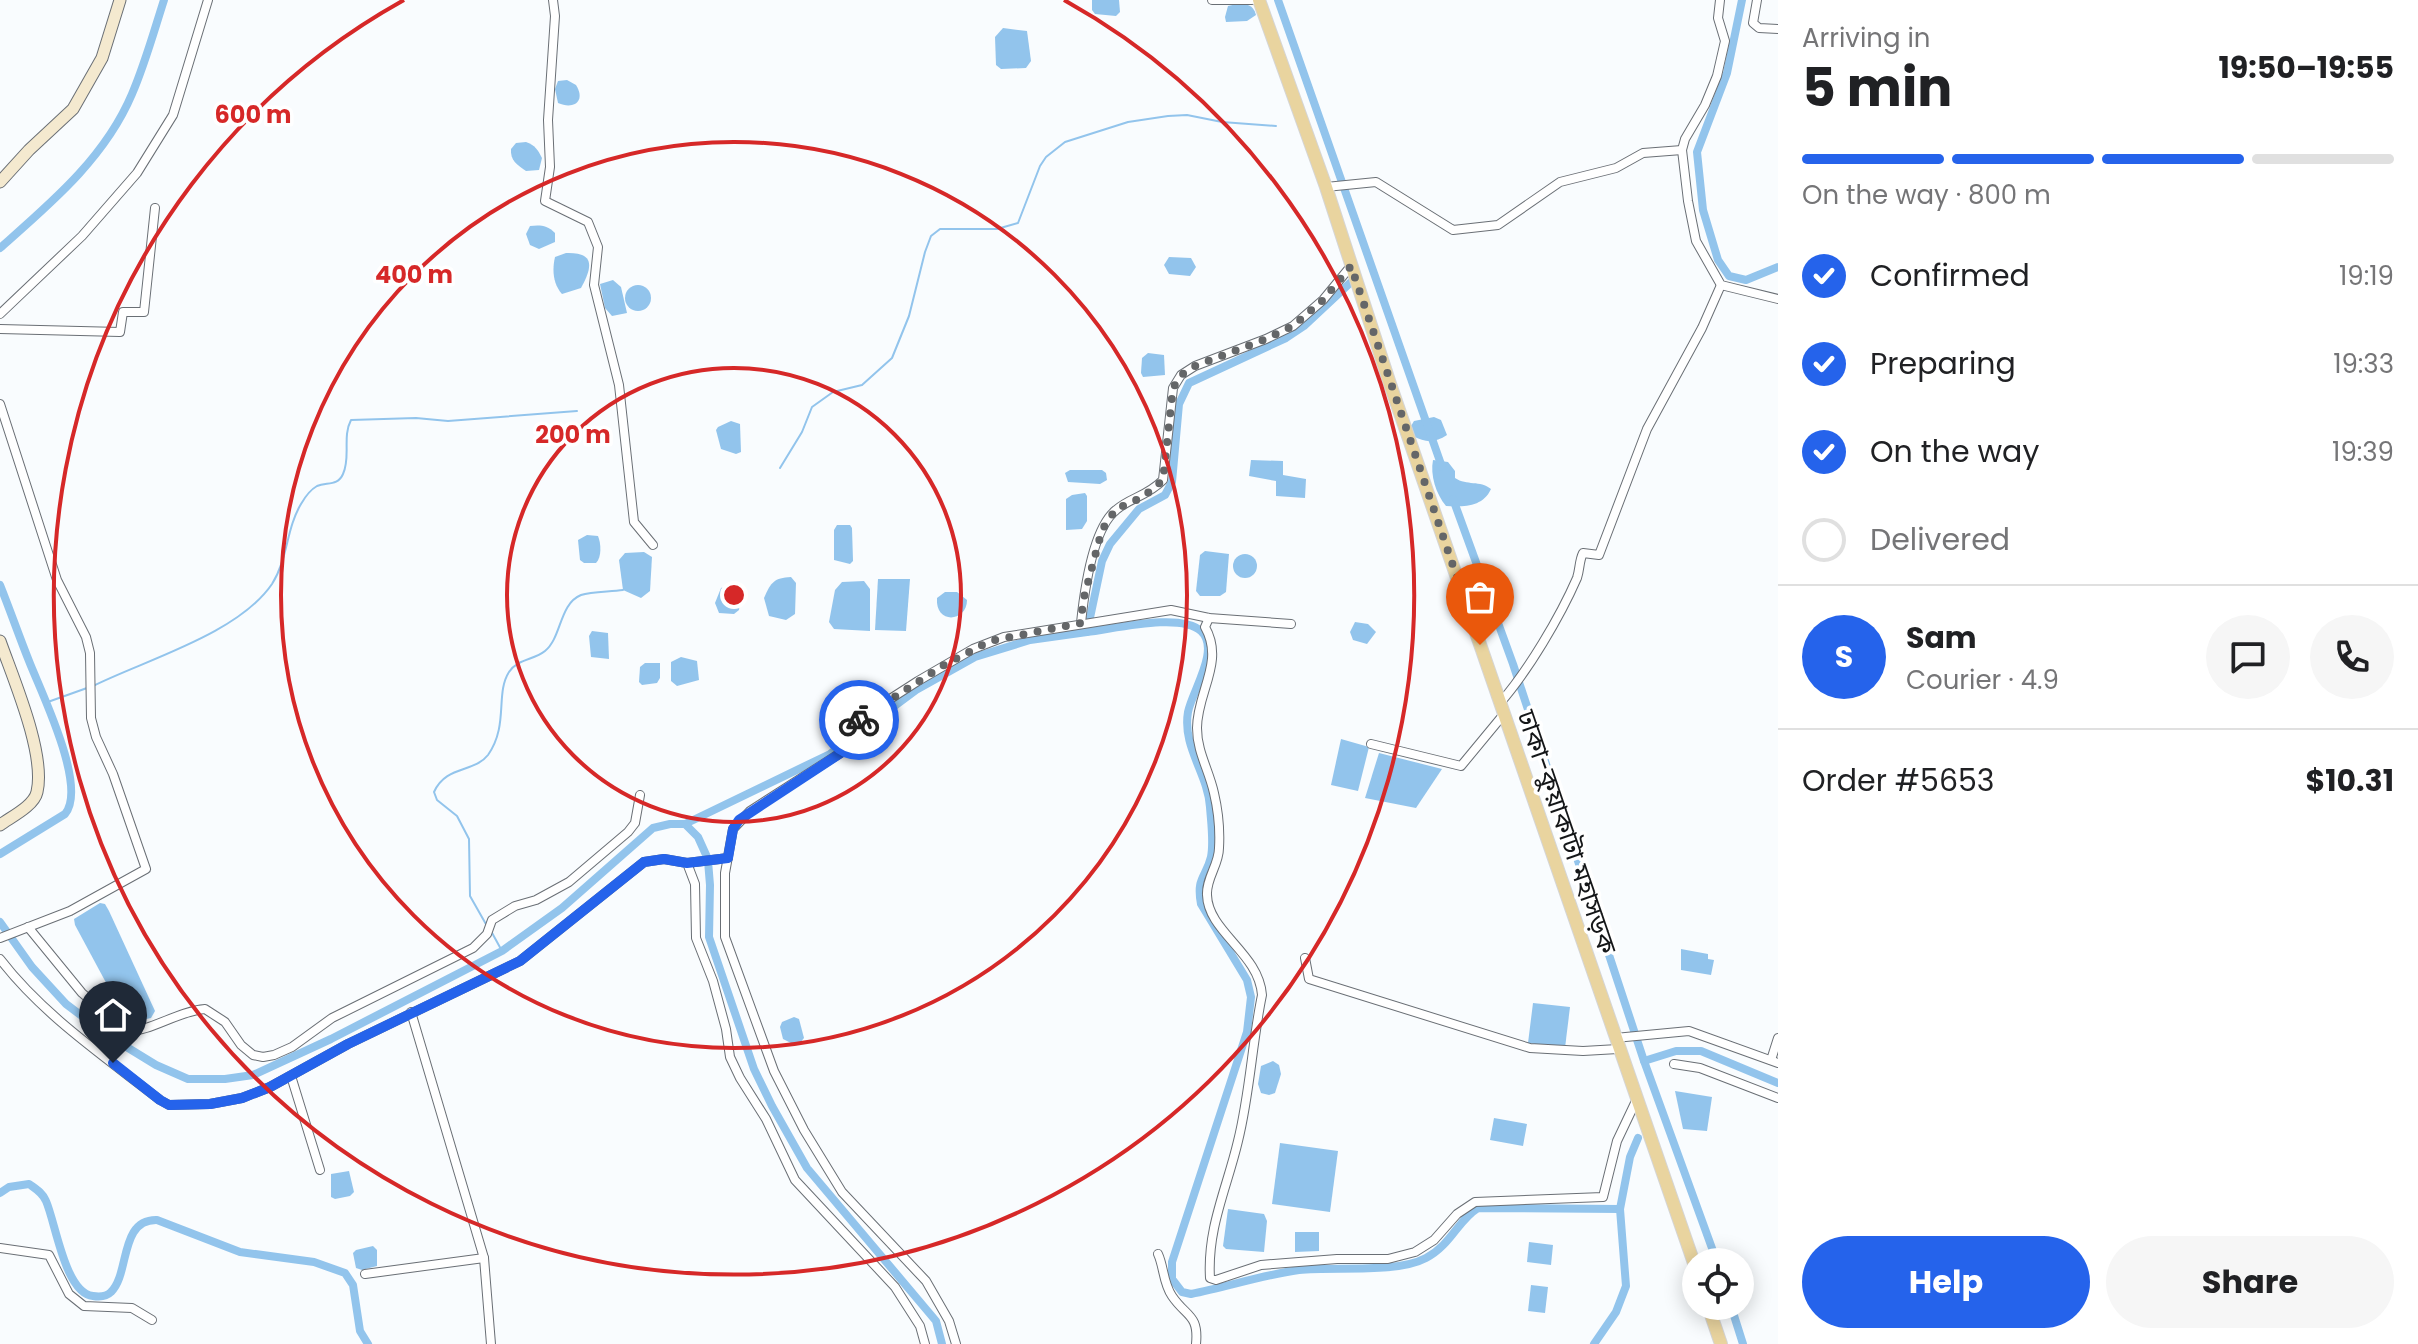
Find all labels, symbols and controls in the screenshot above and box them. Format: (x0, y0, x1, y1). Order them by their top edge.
text: Arriving in (1802, 20, 1931, 56)
text: 19:50–19:55 (2219, 46, 2394, 89)
text: 5 min (1802, 51, 1952, 124)
text: 600 m (214, 98, 292, 131)
text: On the way · 800 m (1802, 177, 2051, 213)
icon: check (1802, 254, 1846, 298)
text: Confirmed (1870, 254, 2030, 297)
text: 400 m (375, 258, 453, 291)
text: 19:19 (2339, 258, 2394, 294)
icon: check (1802, 342, 1846, 386)
text: Preparing (1870, 342, 2016, 385)
text: 19:33 (2333, 346, 2394, 382)
text: 200 m (535, 418, 611, 451)
icon: check (1802, 430, 1846, 474)
text: On the way (1870, 430, 2039, 473)
text: 19:39 (2332, 434, 2394, 470)
text: Delivered (1870, 518, 2010, 561)
pin (1446, 563, 1514, 645)
icon: bag (1458, 575, 1502, 619)
centre of rings (720, 581, 748, 609)
button: chat (2206, 615, 2290, 699)
button: phone (2310, 615, 2394, 699)
text: Sam (1906, 616, 1977, 659)
text: S (1835, 635, 1853, 678)
text: Courier · 4.9 (1906, 662, 2059, 698)
courier (819, 680, 899, 760)
icon: bike (837, 698, 881, 742)
street label: ঢাকা-কুয়াকাটা মহাসড়ক (1508, 704, 1626, 960)
text: Order #5653 (1802, 759, 1994, 802)
text: $10.31 (2306, 759, 2394, 802)
pin (79, 981, 147, 1063)
icon: home (91, 993, 135, 1037)
button: Help (1802, 1236, 2090, 1328)
button: Share (2106, 1236, 2394, 1328)
map controls (1682, 1248, 1754, 1320)
button: locate (1682, 1248, 1754, 1320)

